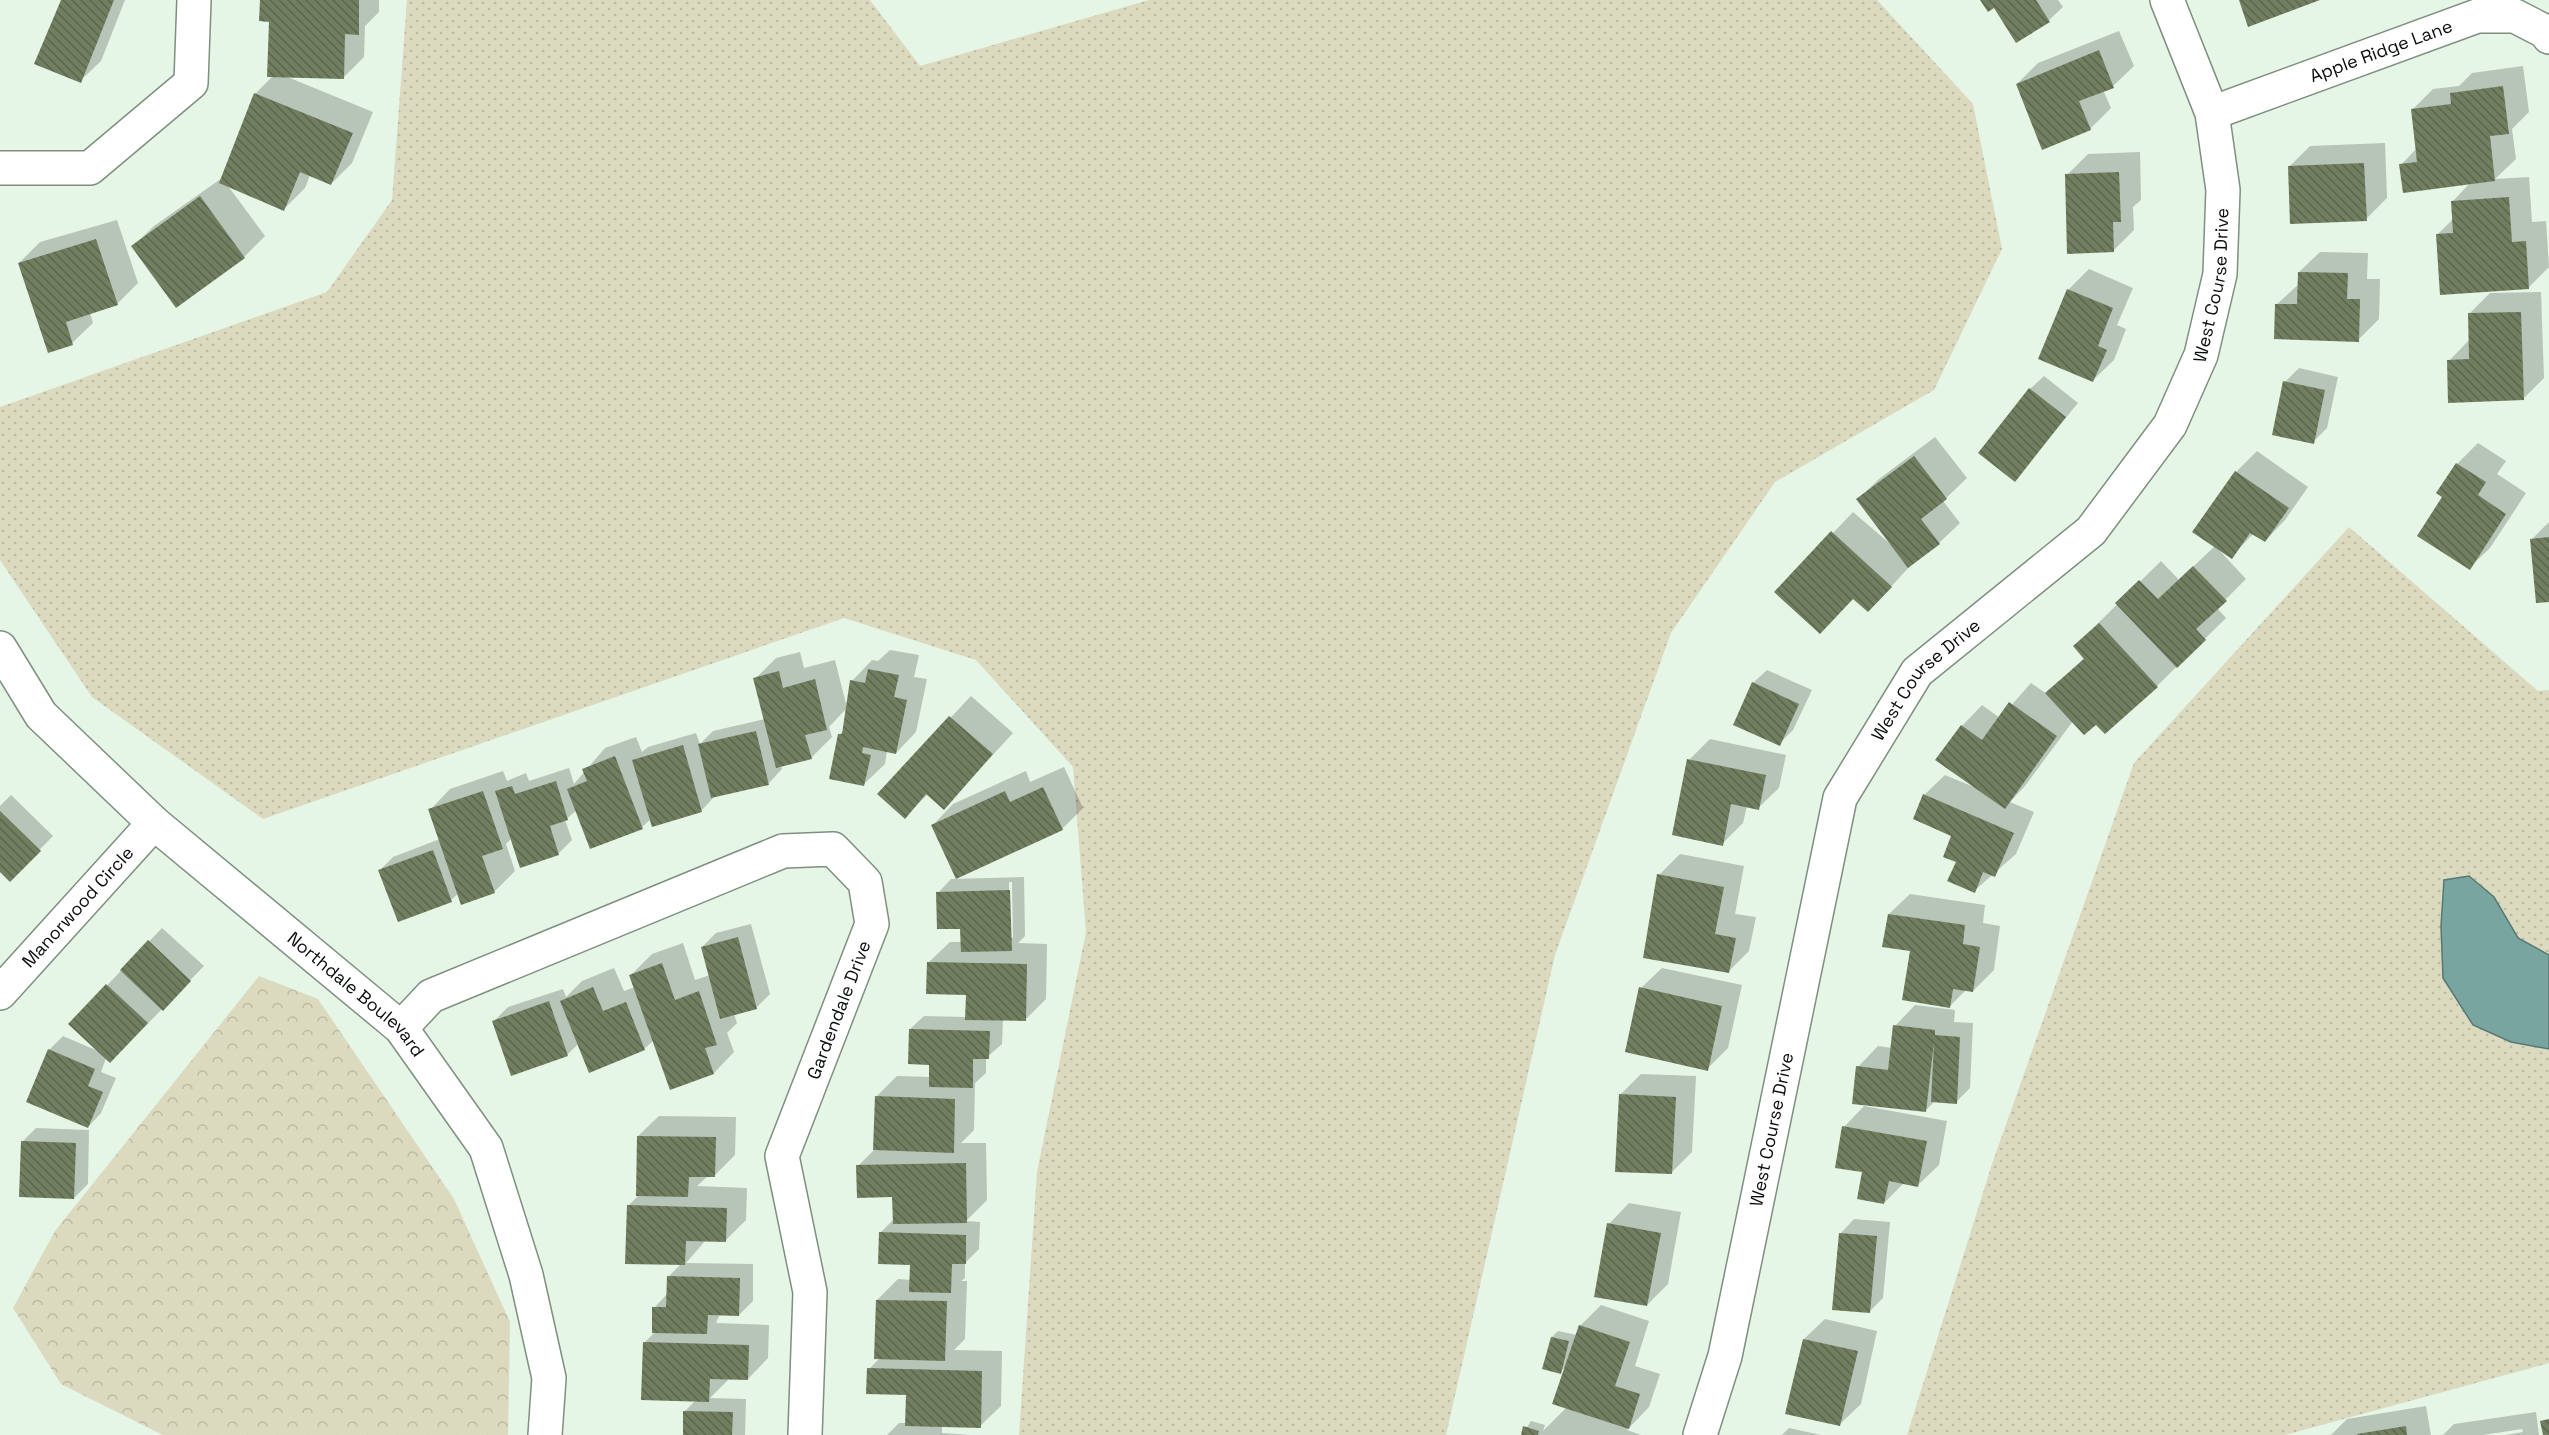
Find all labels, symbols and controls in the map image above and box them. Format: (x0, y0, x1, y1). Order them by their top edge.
street label: Apple Ridge Lane (2306, 14, 2455, 87)
street label: West Course Drive (2188, 207, 2233, 365)
street label: West Course Drive (1866, 614, 1985, 745)
street label: Manorwood Circle (17, 841, 138, 972)
street label: Northdale Boulevard (283, 926, 430, 1061)
street label: Gardendale Drive (802, 937, 876, 1082)
street label: West Course Drive (1744, 1050, 1798, 1209)

